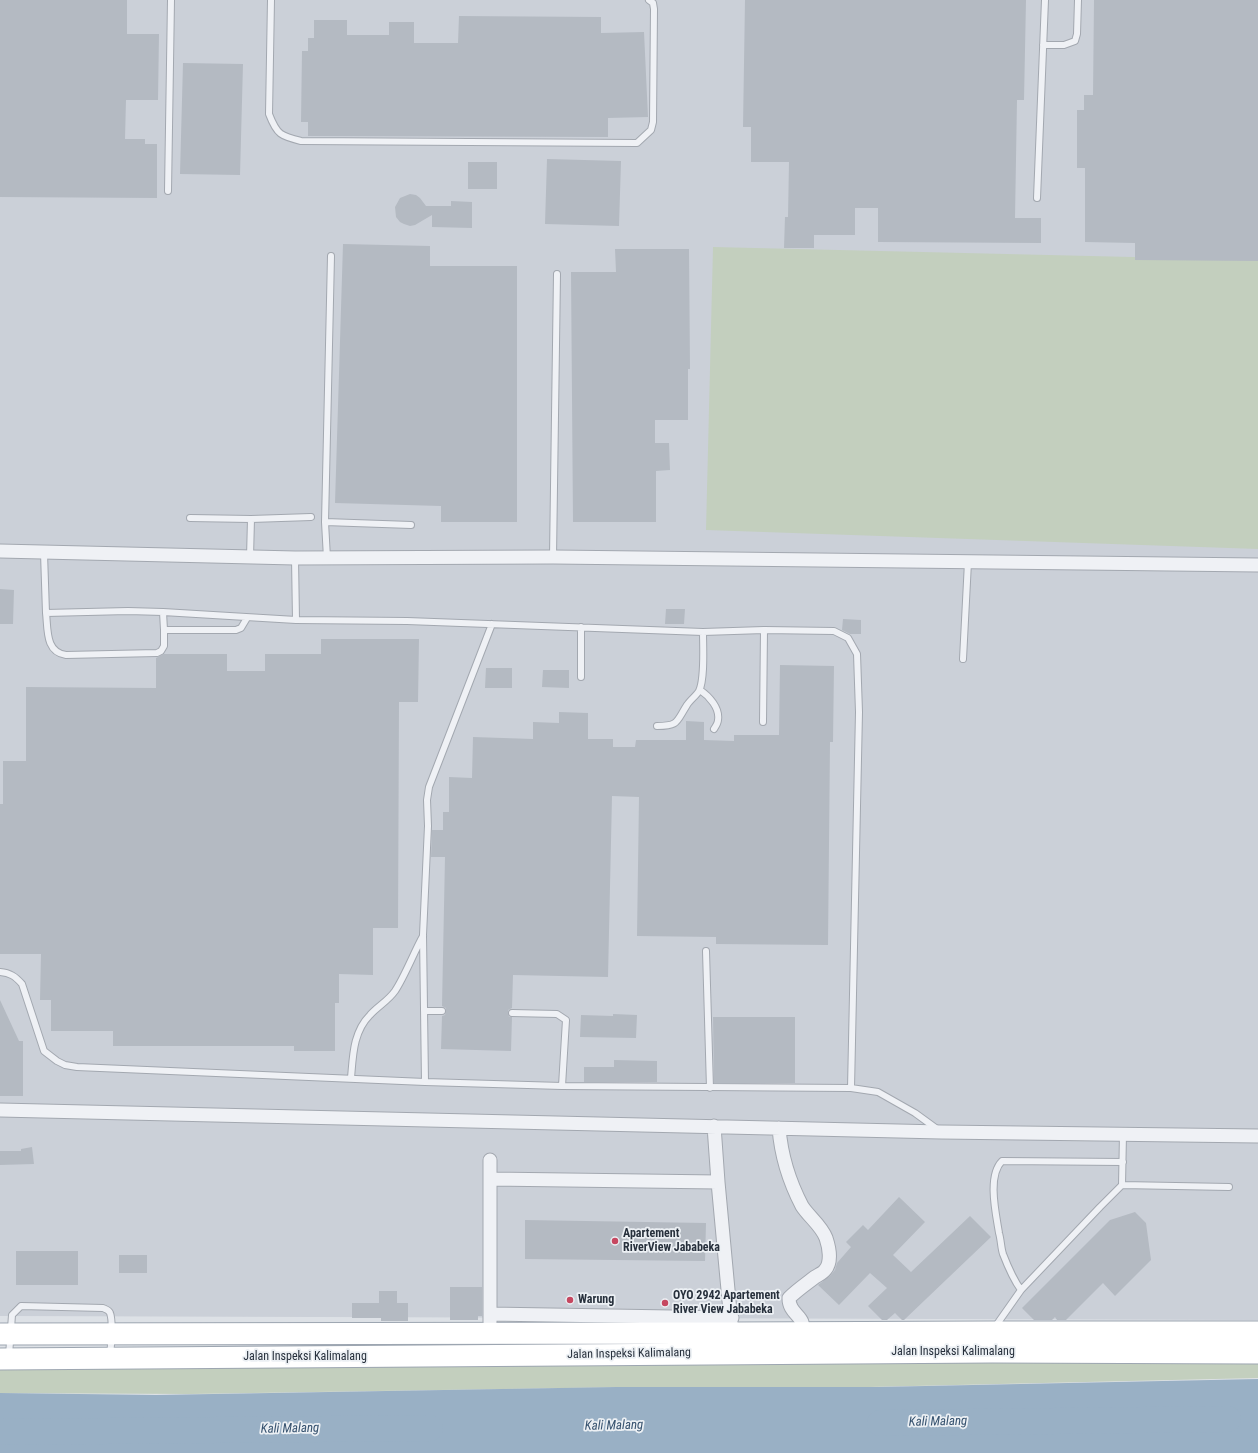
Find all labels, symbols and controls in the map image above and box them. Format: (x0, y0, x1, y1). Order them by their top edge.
place label: Apartement RiverView Jababeka (623, 1227, 720, 1255)
marker: Apartement RiverView Jababeka (610, 1236, 620, 1246)
place label: OYO 2942 Apartement River View Jababeka (673, 1289, 780, 1317)
place label: Warung (578, 1293, 614, 1307)
marker: Warung (565, 1295, 575, 1305)
marker: OYO 2942 Apartement River View Jababeka (660, 1298, 670, 1308)
street label: Jalan Inspeksi Kalimalang (891, 1345, 1015, 1359)
street label: Jalan Inspeksi Kalimalang (567, 1346, 691, 1362)
street label: Jalan Inspeksi Kalimalang (243, 1350, 367, 1364)
water label: Kali Malang (909, 1414, 967, 1430)
water label: Kali Malang (585, 1418, 643, 1434)
water label: Kali Malang (261, 1421, 319, 1437)

